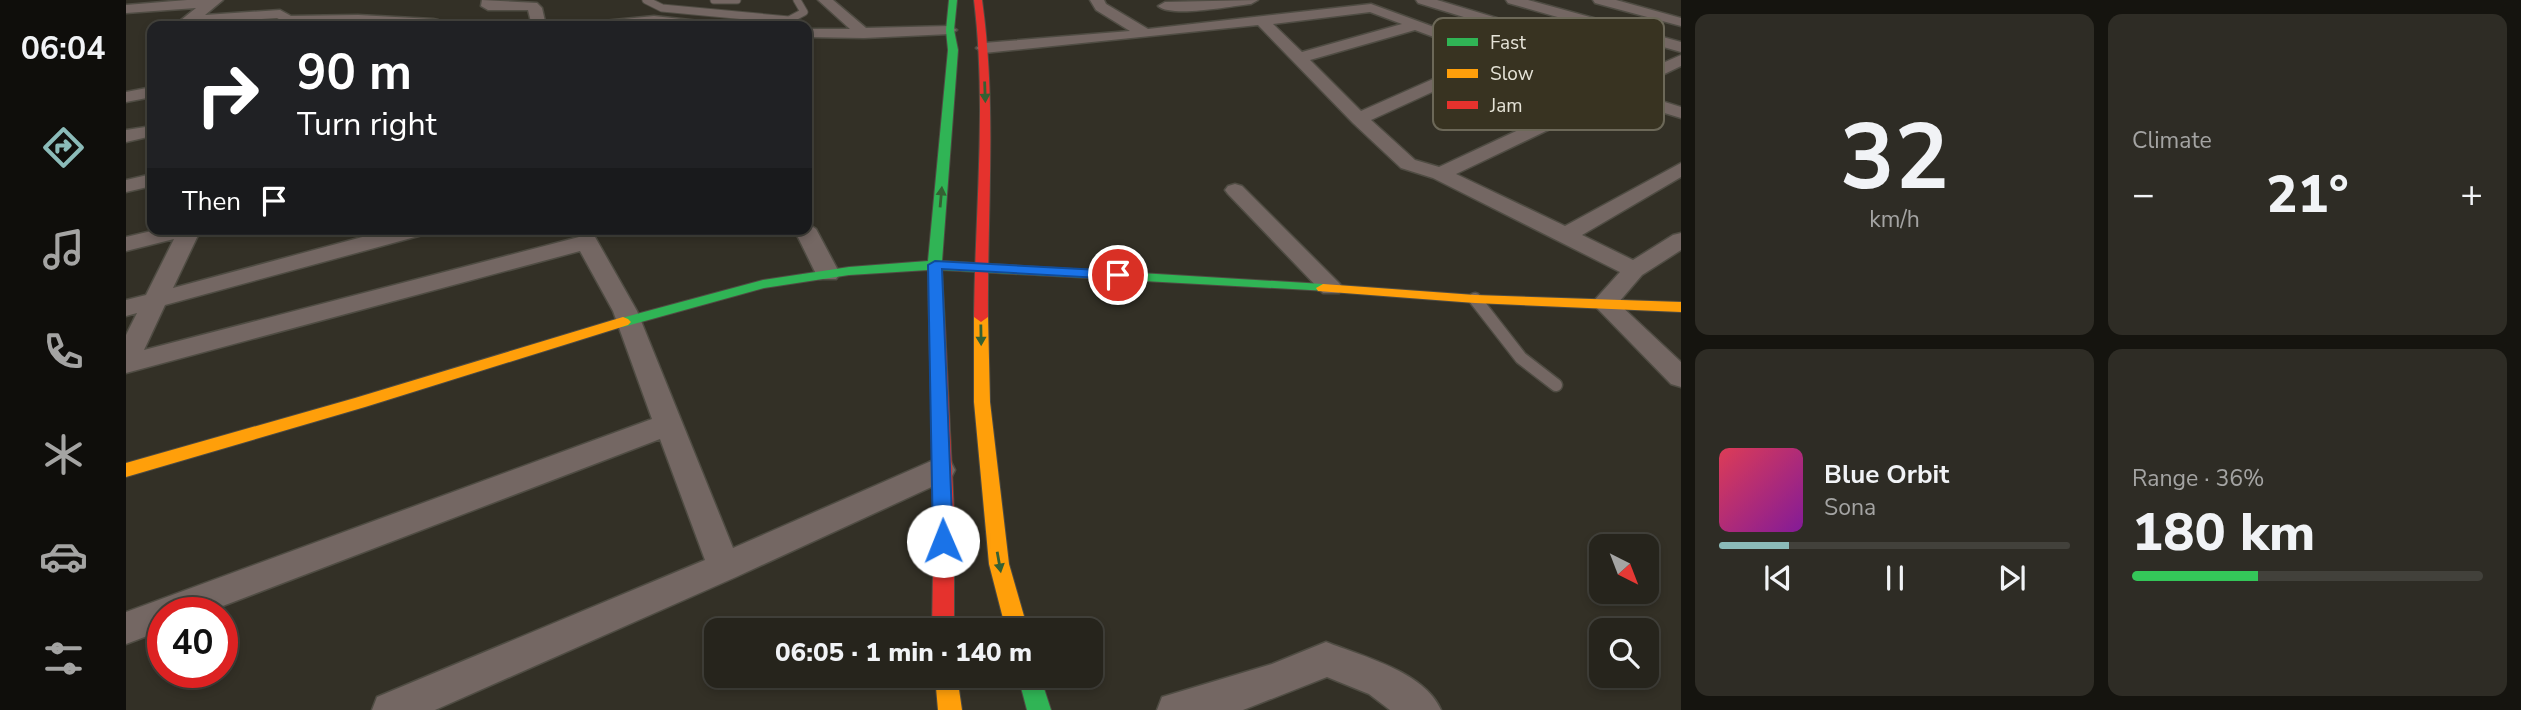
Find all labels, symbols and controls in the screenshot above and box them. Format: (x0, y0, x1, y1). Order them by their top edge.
legend (1433, 18, 1664, 130)
text: 06:04 (21, 27, 105, 70)
text: Fast (1490, 30, 1526, 56)
text: 90 m (297, 39, 412, 106)
icon: right (182, 49, 273, 140)
text: Slow (1490, 61, 1534, 87)
one-way arrow (979, 82, 991, 104)
text: Jam (1489, 93, 1523, 119)
text: 32 (1840, 96, 1949, 220)
text: Turn right (297, 103, 437, 146)
icon: directions (39, 123, 88, 172)
text: Climate (2132, 125, 2212, 156)
text: 21° (2266, 159, 2349, 230)
text: − (2132, 169, 2155, 220)
text: + (2460, 169, 2483, 220)
icon: arrive (255, 182, 293, 220)
text: Then (182, 184, 241, 219)
one-way arrow (936, 186, 947, 208)
text: km/h (1869, 204, 1920, 235)
icon: music (39, 225, 88, 274)
pin (1088, 245, 1148, 305)
icon: arrive (1099, 256, 1137, 294)
one-way arrow (975, 325, 986, 347)
icon: phone (39, 327, 88, 376)
icon: climate (39, 430, 88, 479)
text: Blue Orbit (1824, 457, 1949, 492)
text: Range · 36% (2132, 463, 2264, 494)
text: Sona (1824, 492, 1876, 523)
text: 180 km (2132, 497, 2315, 568)
position arrow (906, 504, 980, 578)
icon: car (39, 532, 88, 581)
north arrow (1589, 534, 1659, 604)
map controls (1589, 534, 1659, 688)
one-way arrow (994, 551, 1005, 573)
icon: previous (1759, 559, 1797, 597)
icon: pause (1876, 559, 1914, 597)
icon: next (1993, 559, 2031, 597)
speed limit sign: 40 (147, 597, 238, 688)
button: search (1589, 618, 1659, 688)
icon: filters (39, 634, 88, 683)
text: 06:05 · 1 min · 140 m (775, 635, 1032, 670)

